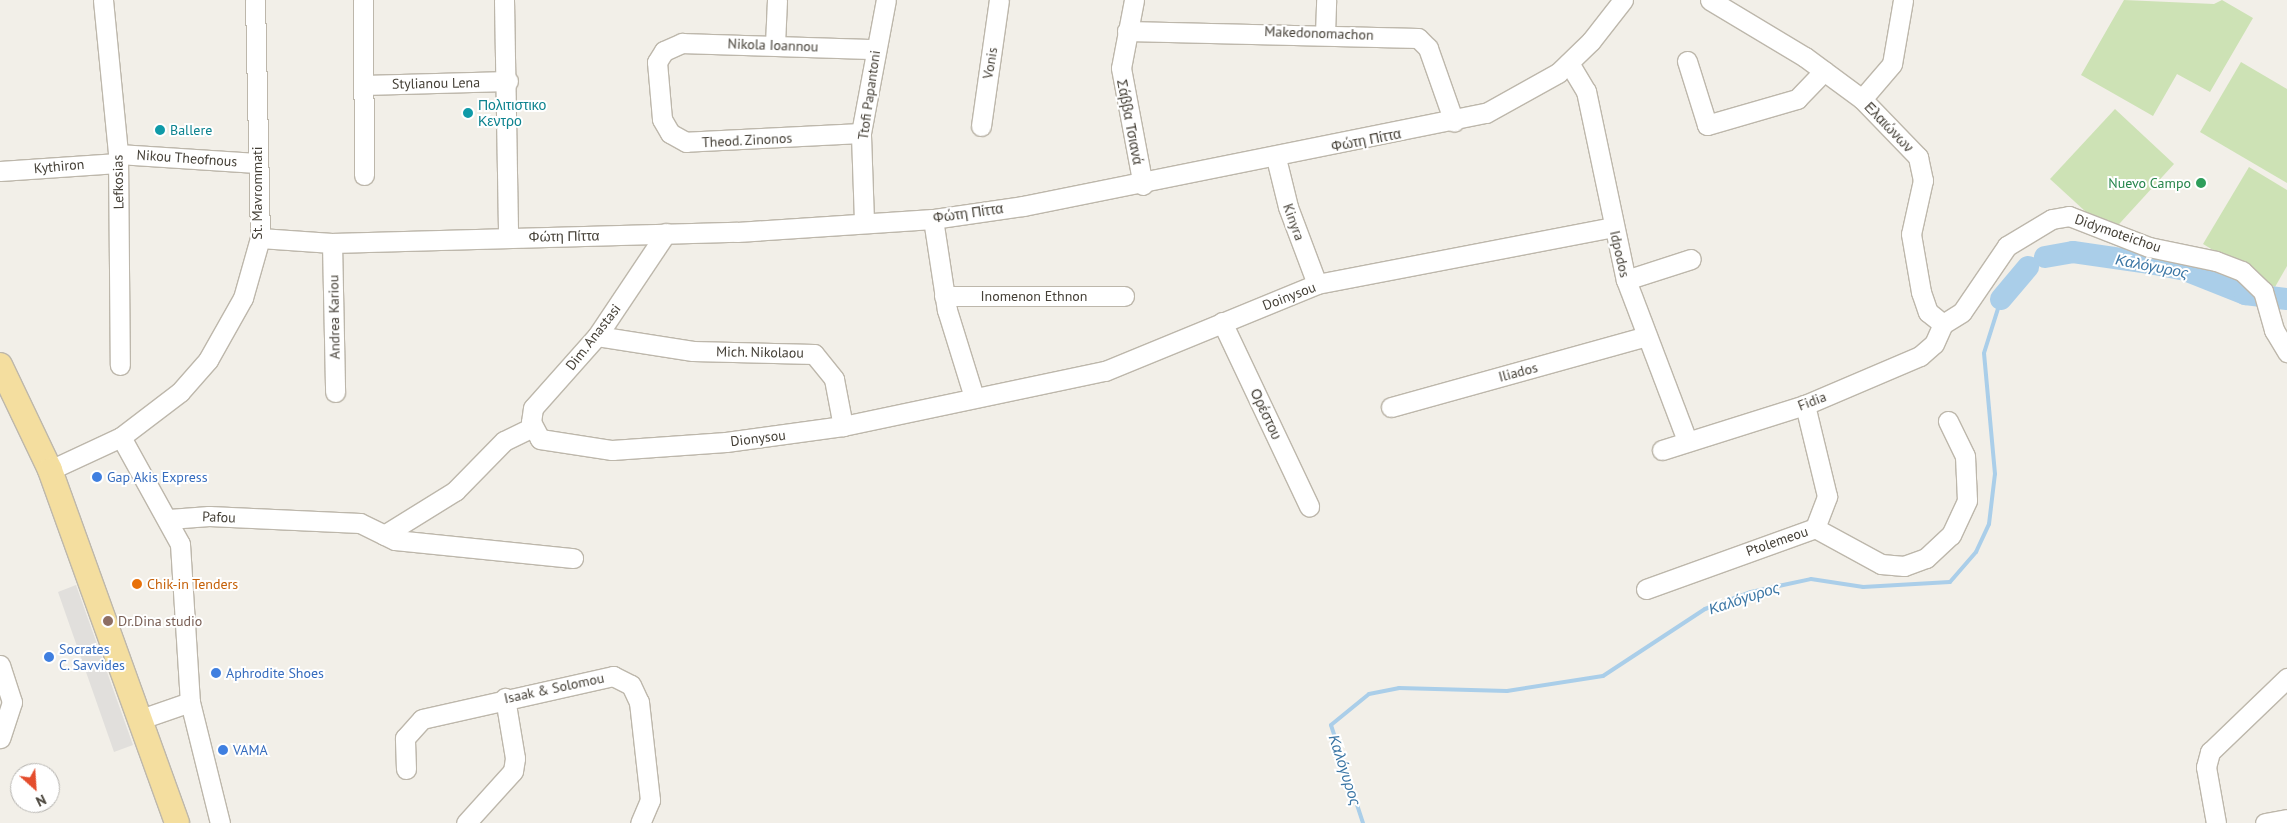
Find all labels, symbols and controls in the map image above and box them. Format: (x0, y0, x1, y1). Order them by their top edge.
street label: Makedonomachon (1264, 23, 1374, 43)
street label: Nikola Ioannou (727, 35, 819, 55)
street label: Vonis (979, 46, 1001, 80)
street label: Ttofi Papantoni (854, 49, 884, 141)
street label: Stylianou Lena (392, 74, 480, 92)
street label: Σάββα Τσιανά (1113, 78, 1147, 166)
place label: Πολιτιστικο Κεντρο (478, 97, 546, 130)
street label: Ελαιώνων (1861, 98, 1917, 156)
marker: Πολιτιστικο Κεντρο (462, 107, 474, 119)
place label: Ballere (170, 122, 212, 138)
marker: Ballere (154, 124, 166, 136)
street label: Φώτη Πίττα (1329, 125, 1403, 155)
street label: Theod. Zinonos (701, 129, 793, 151)
street label: Nikou Theofnous (136, 146, 238, 170)
street label: St. Mavrommati (249, 146, 265, 240)
street label: Kythiron (33, 155, 85, 177)
street label: Lefkosias (109, 155, 127, 209)
place label: Nuevo Campo (2108, 175, 2191, 191)
marker: Nuevo Campo (2195, 177, 2207, 189)
street label: Φώτη Πίττα (932, 200, 1004, 226)
street label: Kinyra (1280, 201, 1308, 243)
street label: Didymoteichou (2073, 210, 2163, 256)
street label: Φώτη Πίττα (528, 227, 600, 245)
street label: Idpodos (1606, 229, 1634, 279)
water label: Καλόγυρος (2114, 250, 2190, 282)
street label: Andrea Kariou (325, 275, 343, 359)
street label: Doinysou (1260, 278, 1318, 314)
street label: Inomenon Ethnon (980, 288, 1088, 304)
street label: Dim. Anastasi (561, 300, 625, 374)
street label: Mich. Nikolaou (715, 343, 805, 361)
street label: Iliados (1497, 359, 1539, 385)
street label: Ορέστου (1247, 386, 1285, 442)
street label: Fidia (1795, 388, 1829, 414)
street label: Dionysou (729, 426, 787, 450)
place label: Gap Akis Express (107, 469, 208, 485)
marker: Gap Akis Express (91, 471, 103, 483)
street label: Pafou (202, 508, 236, 526)
street label: Ptolemeou (1744, 523, 1810, 559)
place label: Chik-in Tenders (147, 576, 239, 592)
marker: Chik-in Tenders (131, 578, 143, 590)
water label: Καλόγυρος (1706, 578, 1782, 618)
place label: Dr.Dina studio (118, 613, 202, 629)
marker: Dr.Dina studio (102, 615, 114, 627)
place label: Socrates C. Savvides (59, 641, 126, 674)
marker: Socrates C. Savvides (43, 651, 55, 663)
place label: Aphrodite Shoes (226, 665, 324, 681)
marker: Aphrodite Shoes (210, 667, 222, 679)
street label: Isaak & Solomou (502, 669, 606, 707)
water label: Καλόγυρος (1325, 732, 1365, 808)
place label: VAMA (233, 742, 268, 758)
marker: VAMA (217, 744, 229, 756)
north arrow (10, 763, 60, 813)
text: N (33, 790, 49, 811)

